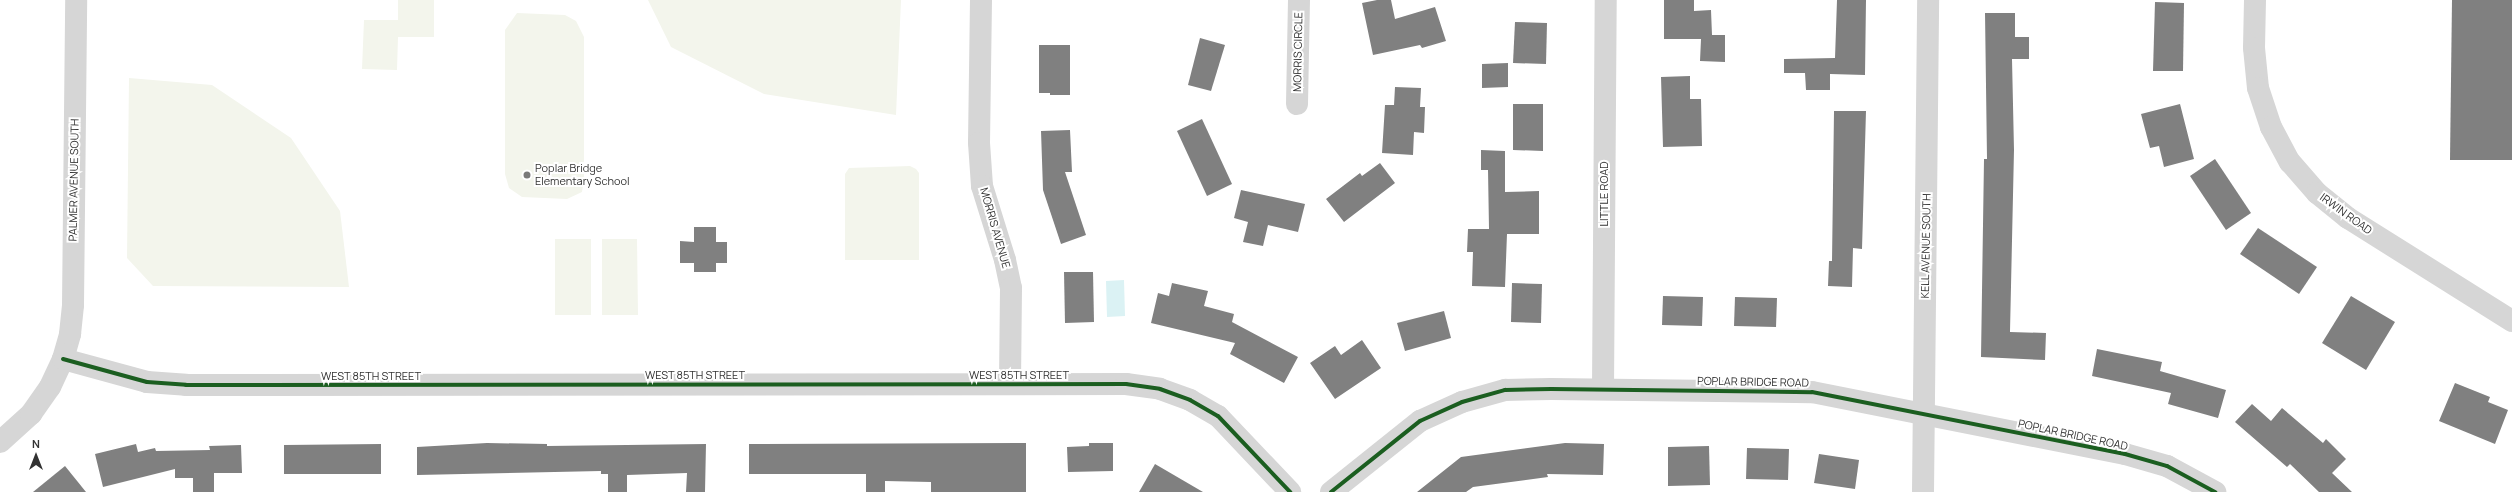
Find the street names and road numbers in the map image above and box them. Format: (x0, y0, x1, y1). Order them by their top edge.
street label: MORRIS CIRCLE (1291, 12, 1305, 92)
street label: PALMER AVENUE SOUTH (66, 119, 82, 241)
street label: LITTLE ROAD (1597, 161, 1611, 227)
street label: MORRIS AVENUE (977, 186, 1013, 270)
street label: IRWIN ROAD (2317, 191, 2375, 237)
street label: KELL AVENUE SOUTH (1918, 193, 1934, 299)
street label: WEST 85TH STREET (645, 368, 745, 382)
street label: WEST 85TH STREET (969, 368, 1069, 382)
street label: WEST 85TH STREET (321, 369, 421, 383)
street label: POPLAR BRIDGE ROAD (1697, 374, 1809, 390)
street label: POPLAR BRIDGE ROAD (2017, 417, 2129, 453)

